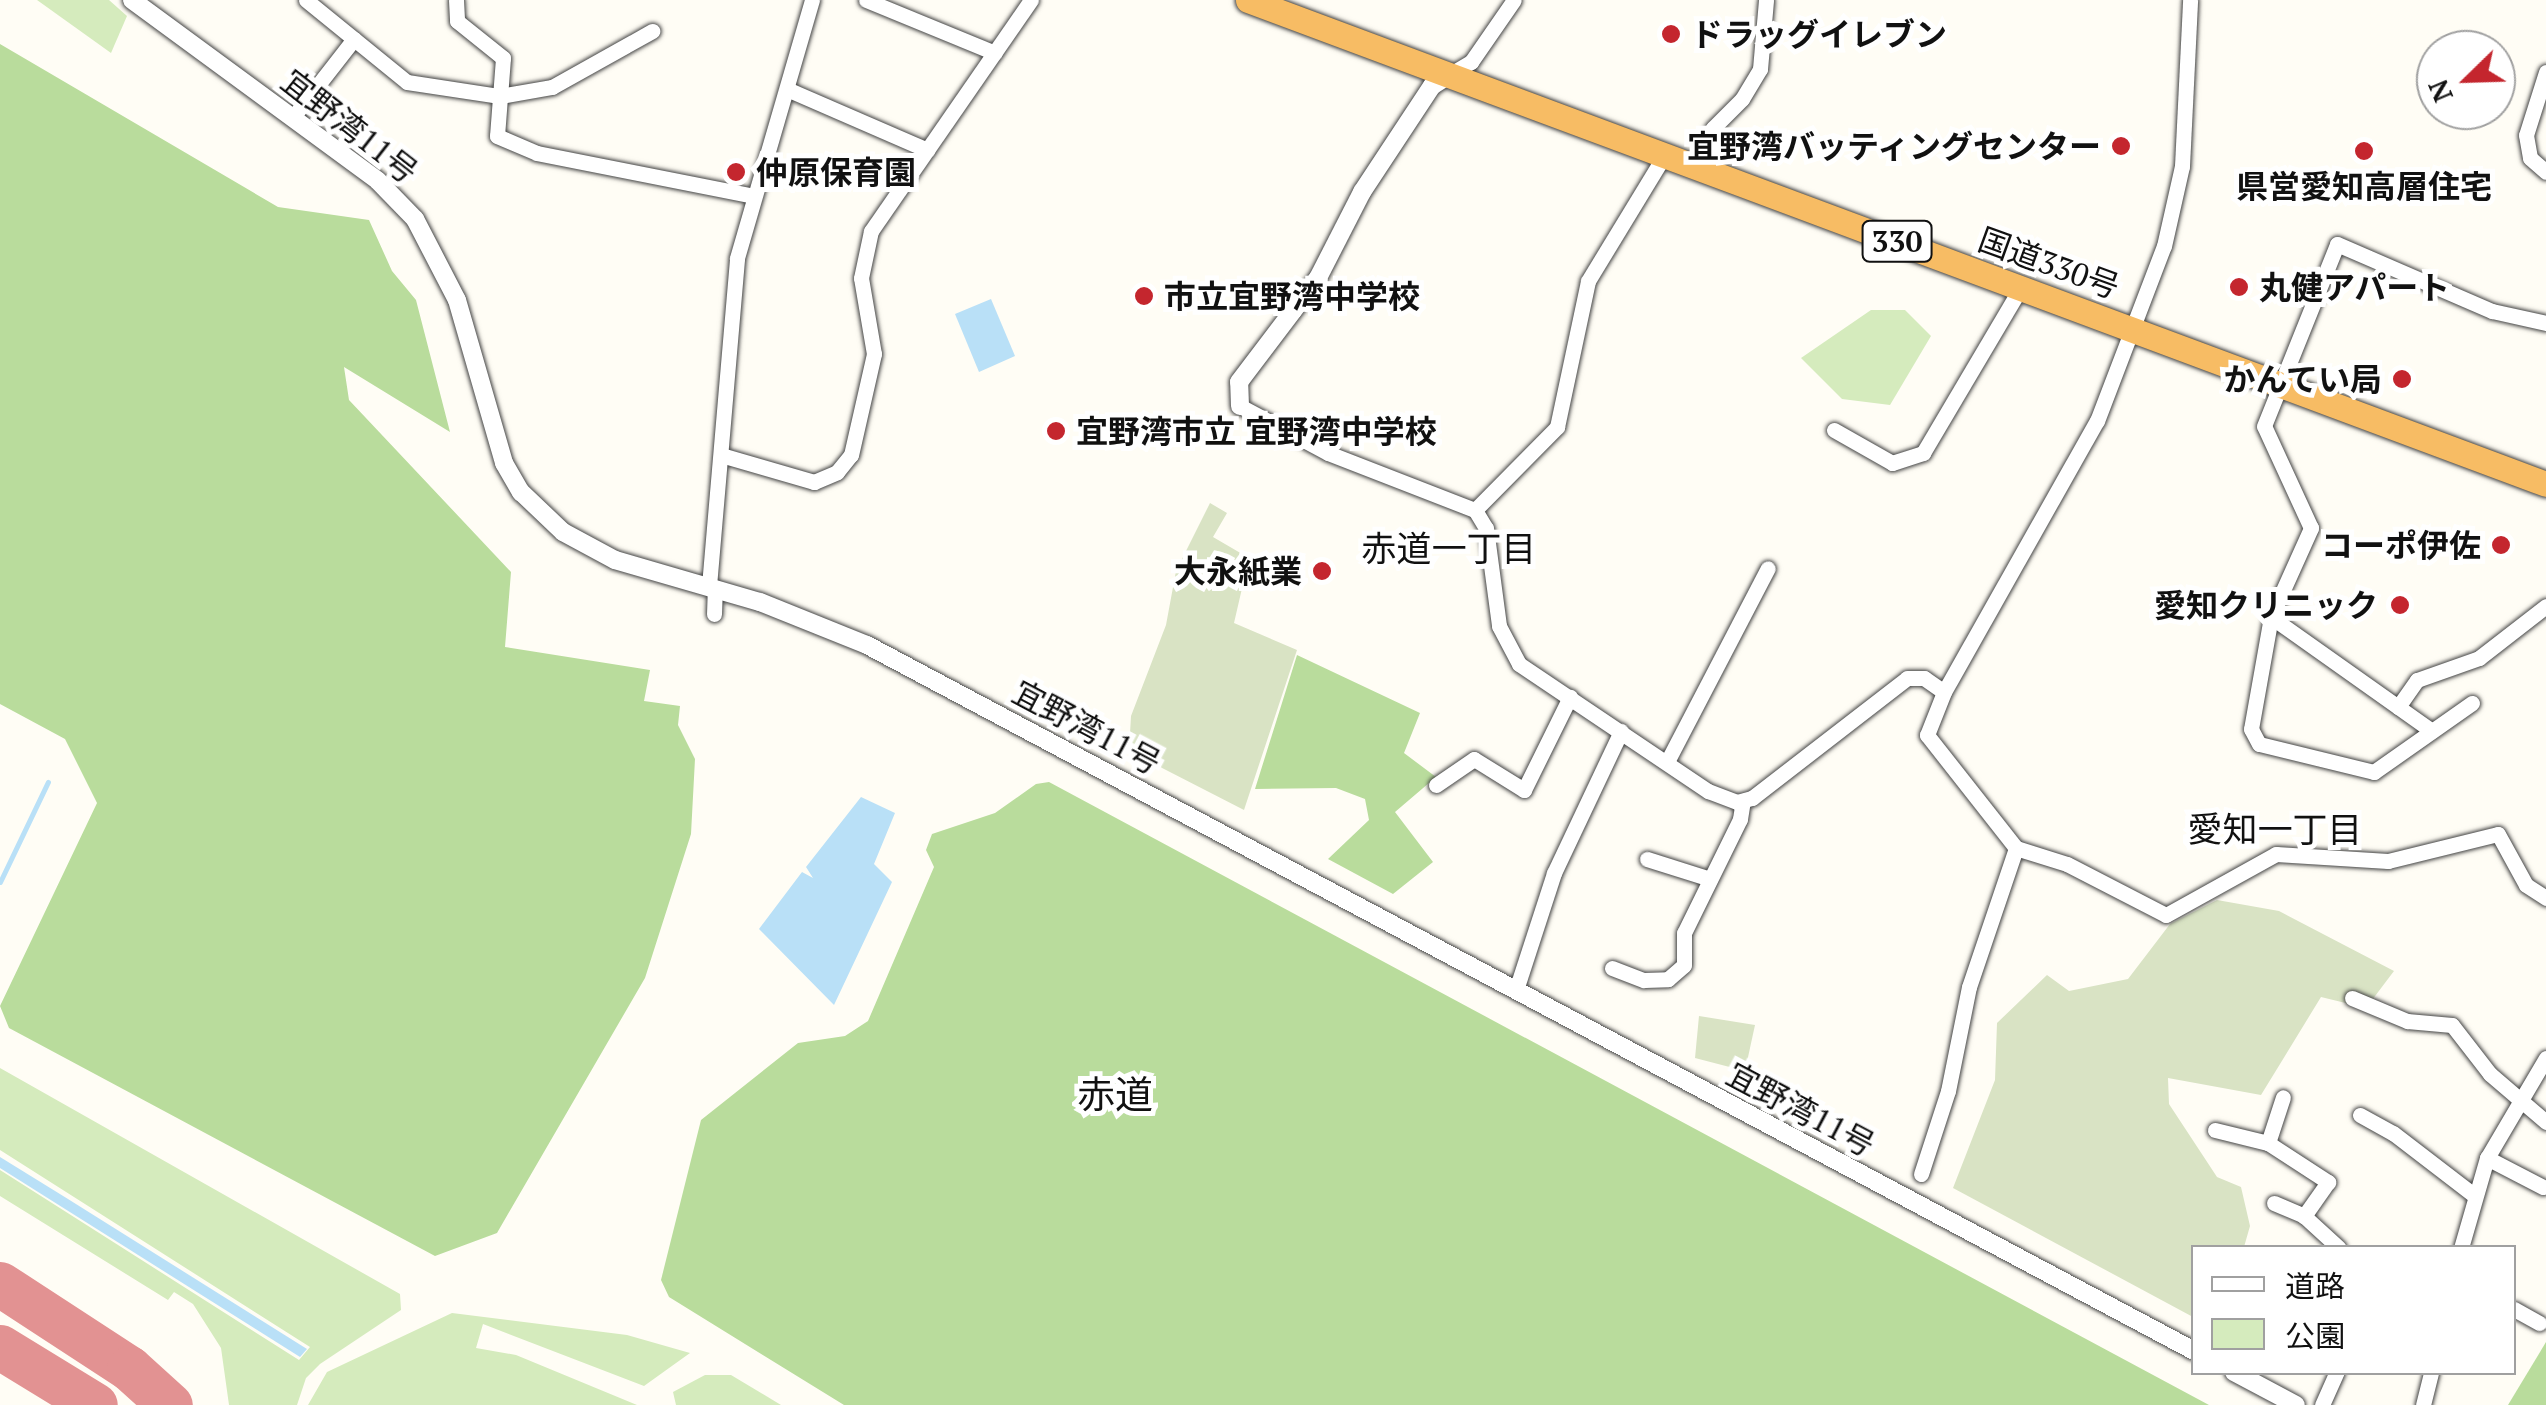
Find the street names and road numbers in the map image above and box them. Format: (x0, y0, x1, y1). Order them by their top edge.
street label: 宜野湾11号 (274, 61, 426, 191)
road number: 330 (1860, 216, 1934, 266)
street label: 国道330号 (1973, 220, 2125, 306)
street label: 宜野湾11号 (1006, 672, 1168, 782)
street label: 宜野湾11号 (1720, 1054, 1882, 1164)

